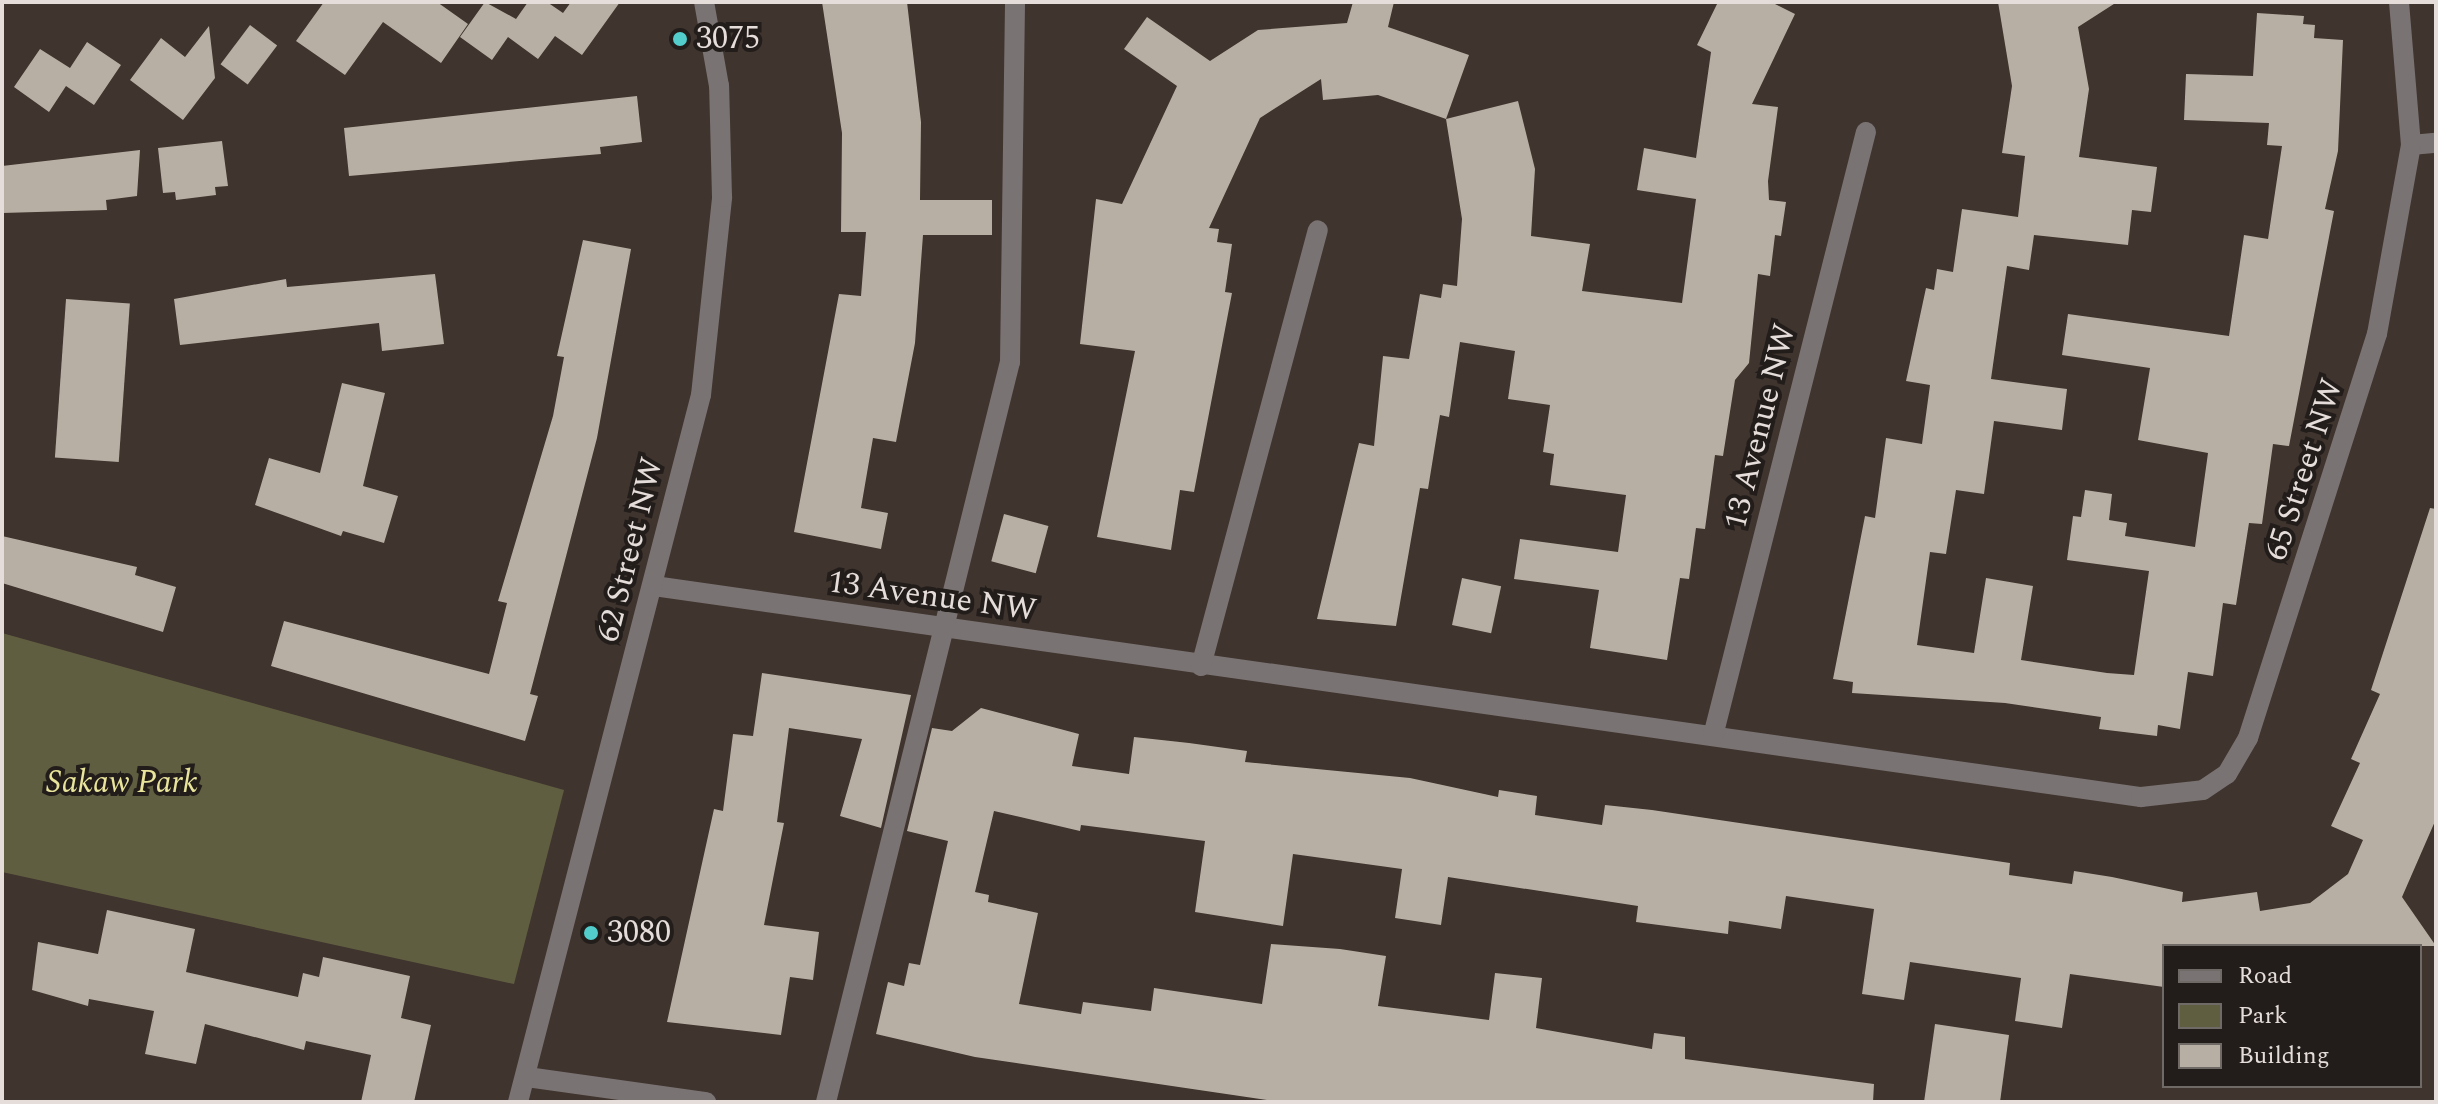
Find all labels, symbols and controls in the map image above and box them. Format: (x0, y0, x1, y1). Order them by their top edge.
place label: 3075 (696, 20, 760, 58)
marker: 3075 (671, 30, 689, 48)
street label: 13 Avenue NW (1717, 320, 1805, 534)
street label: 65 Street NW (2258, 374, 2352, 566)
street label: 62 Street NW (590, 454, 672, 646)
street label: 13 Avenue NW (825, 563, 1039, 631)
park label: Sakaw Park (46, 764, 198, 802)
place label: 3080 (607, 914, 671, 952)
marker: 3080 (582, 924, 600, 942)
legend (2162, 944, 2422, 1088)
text: Road (2238, 958, 2292, 994)
text: Park (2238, 998, 2288, 1034)
text: Building (2238, 1038, 2330, 1074)

